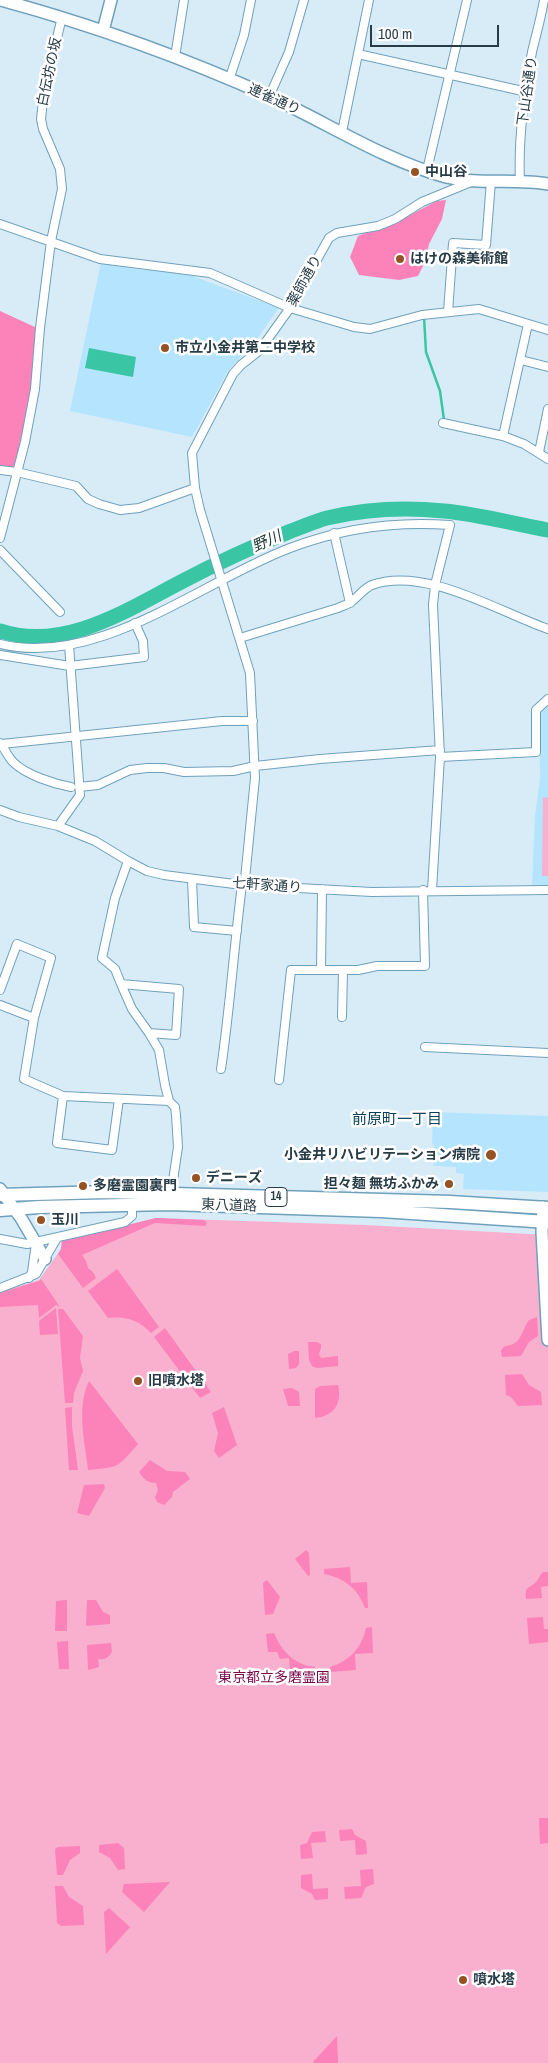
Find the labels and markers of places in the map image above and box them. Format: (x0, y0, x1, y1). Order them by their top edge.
place label: 中山谷 (425, 164, 467, 180)
marker: 中山谷 (409, 166, 421, 178)
place label: はけの森美術館 (410, 251, 508, 267)
marker: はけの森美術館 (394, 253, 406, 265)
place label: 市立小金井第二中学校 (175, 340, 315, 356)
marker: 市立小金井第二中学校 (159, 342, 171, 354)
place label: 小金井リハビリテーション病院 (284, 1147, 480, 1163)
marker: 小金井リハビリテーション病院 (484, 1148, 498, 1162)
place label: デニーズ (206, 1170, 262, 1186)
marker: デニーズ (190, 1172, 202, 1184)
place label: 担々麺 無坊ふかみ (324, 1176, 439, 1192)
place label: 多磨霊園裏門 (93, 1178, 177, 1194)
marker: 担々麺 無坊ふかみ (443, 1178, 455, 1190)
marker: 多磨霊園裏門 (77, 1180, 89, 1192)
place label: 玉川 (51, 1212, 79, 1228)
marker: 玉川 (35, 1214, 47, 1226)
place label: 旧噴水塔 (148, 1373, 204, 1389)
marker: 旧噴水塔 (132, 1375, 144, 1387)
place label: 噴水塔 (473, 1972, 515, 1988)
marker: 噴水塔 (457, 1974, 469, 1986)

